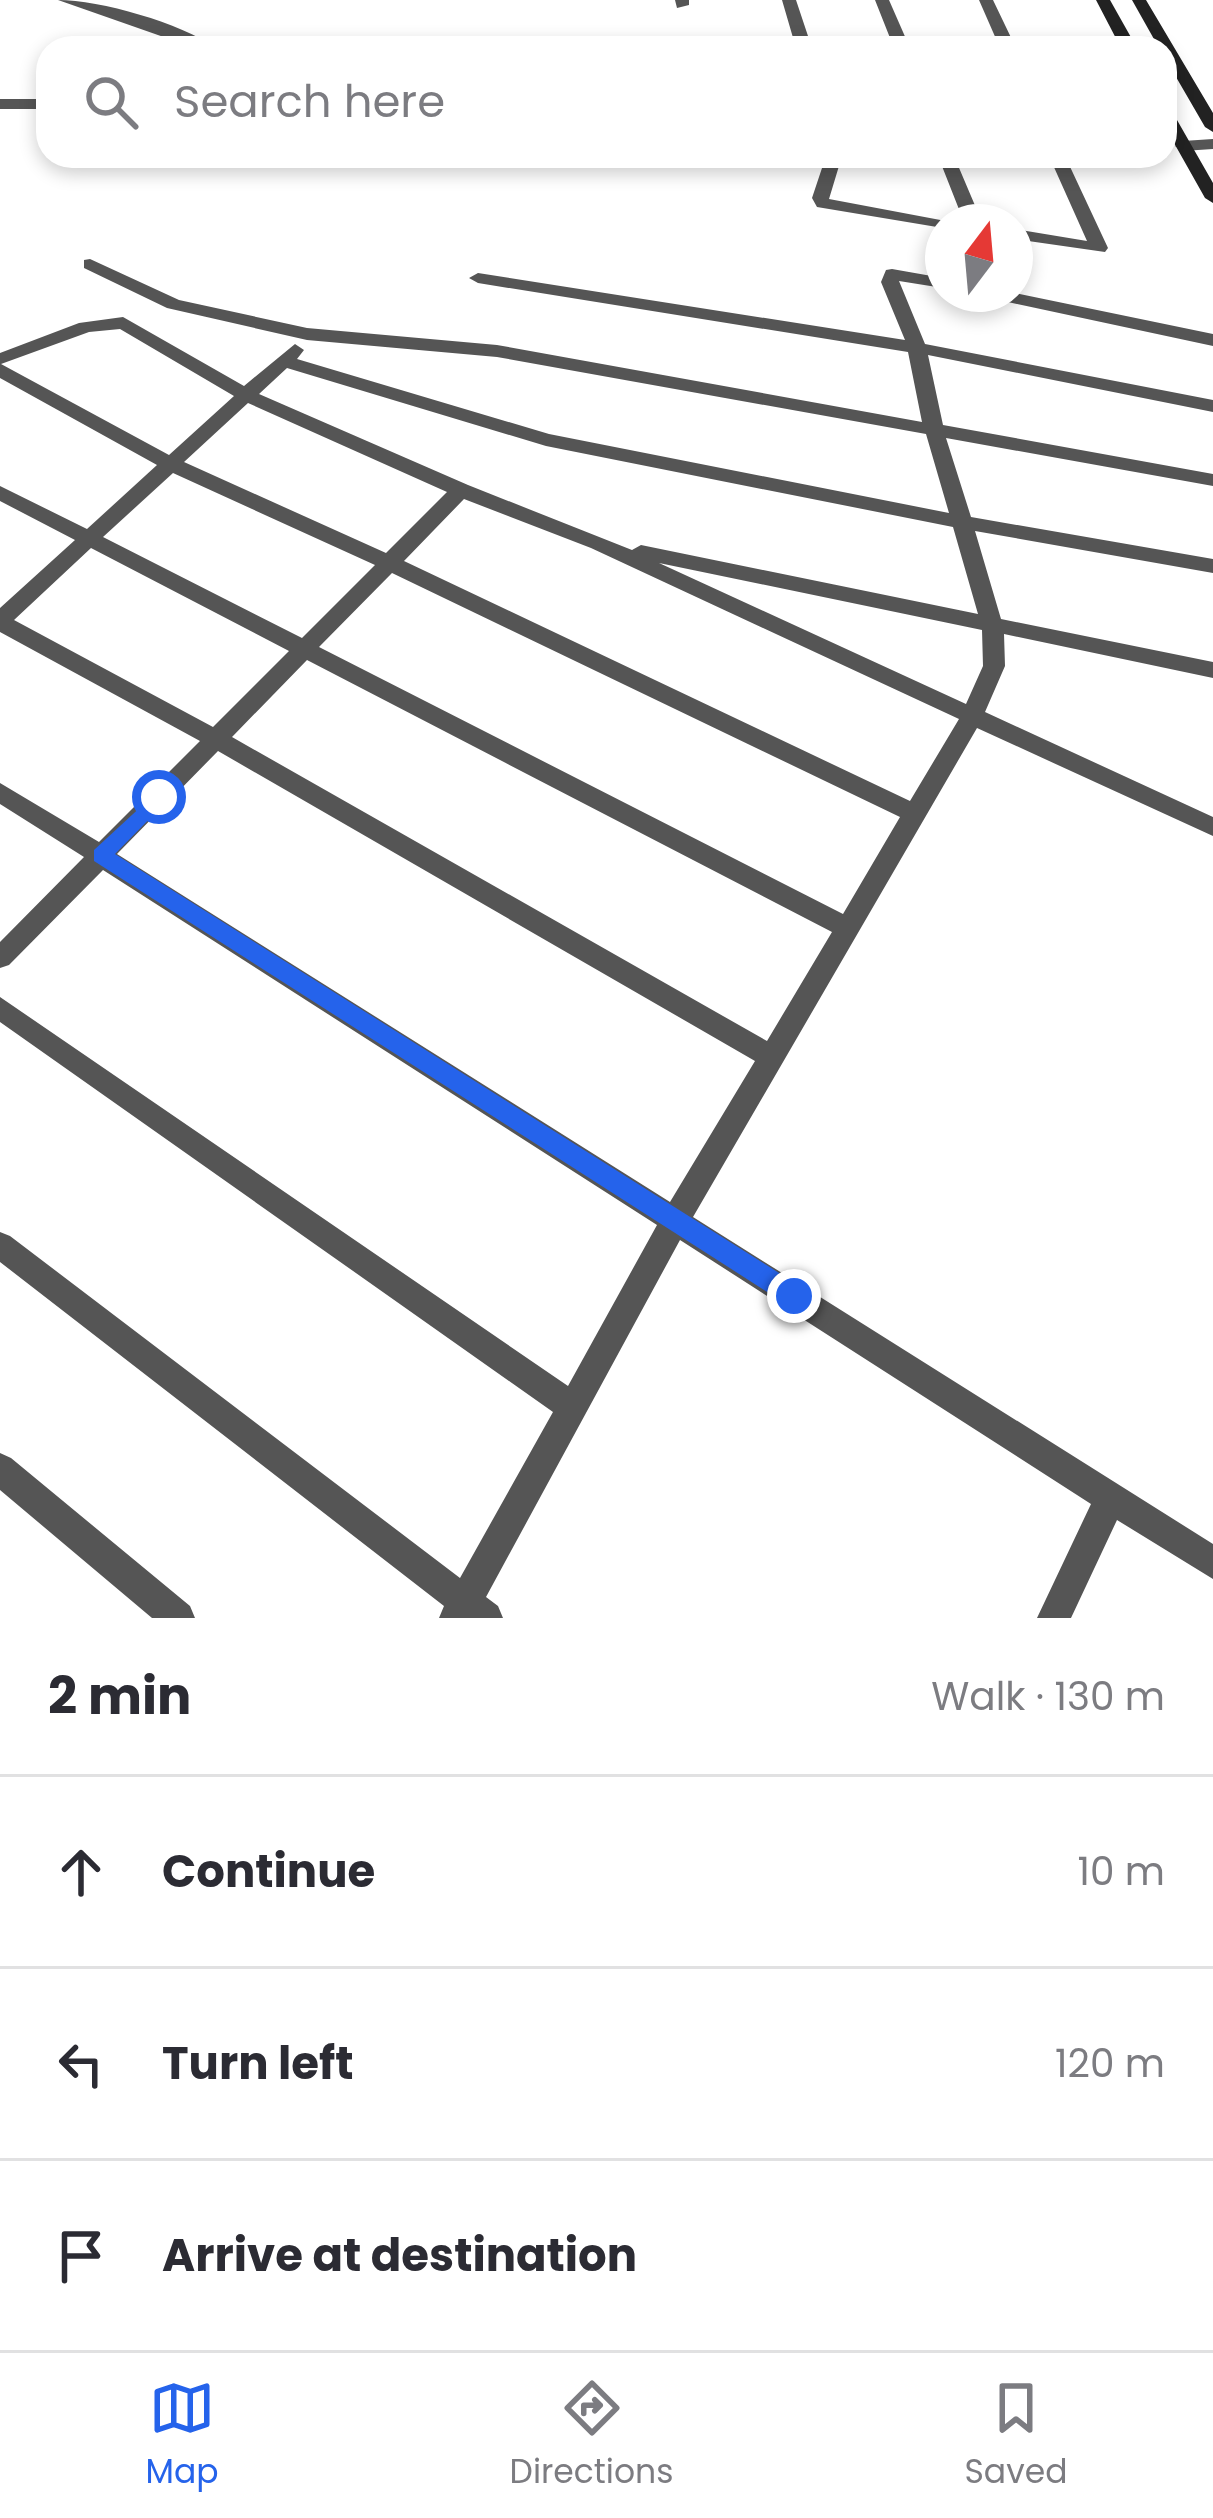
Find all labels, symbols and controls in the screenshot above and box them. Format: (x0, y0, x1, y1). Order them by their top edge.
search box (36, 36, 1177, 168)
icon: search (78, 69, 144, 135)
text: Search here (174, 70, 445, 133)
north arrow (925, 204, 1033, 312)
route start (132, 770, 186, 824)
route end (767, 1269, 821, 1323)
text: 2 min (48, 1660, 191, 1732)
text: Walk · 130 m (931, 1669, 1165, 1724)
icon: ahead (48, 1839, 114, 1905)
text: Continue (162, 1840, 375, 1903)
text: 10 m (1077, 1844, 1165, 1899)
icon: left (48, 2031, 114, 2097)
text: Turn left (162, 2032, 354, 2095)
text: 120 m (1055, 2036, 1165, 2091)
icon: arrive (48, 2223, 114, 2289)
text: Arrive at destination (162, 2224, 637, 2287)
tab: Map (146, 2375, 219, 2497)
tab: Directions (510, 2375, 673, 2497)
tab: Saved (965, 2375, 1067, 2497)

